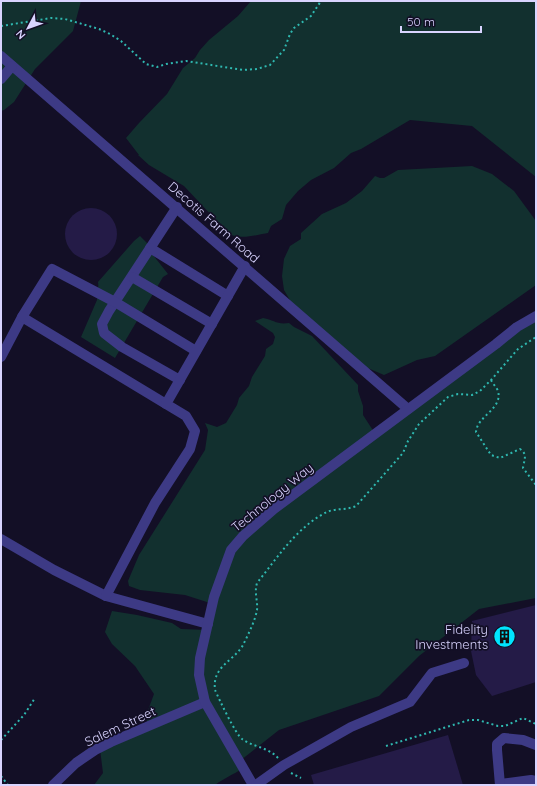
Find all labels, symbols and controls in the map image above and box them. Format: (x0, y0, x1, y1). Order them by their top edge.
north arrow (8, 8, 48, 48)
scale bar (401, 8, 481, 34)
text: 50 m (407, 14, 435, 29)
text: N (13, 27, 28, 42)
street label: Decotis Farm Road (165, 178, 263, 266)
street label: Technology Way (228, 459, 316, 535)
place label: Fidelity Investments (415, 621, 488, 652)
building icon: Fidelity Investments (491, 623, 517, 649)
street label: Salem Street (82, 703, 158, 749)

